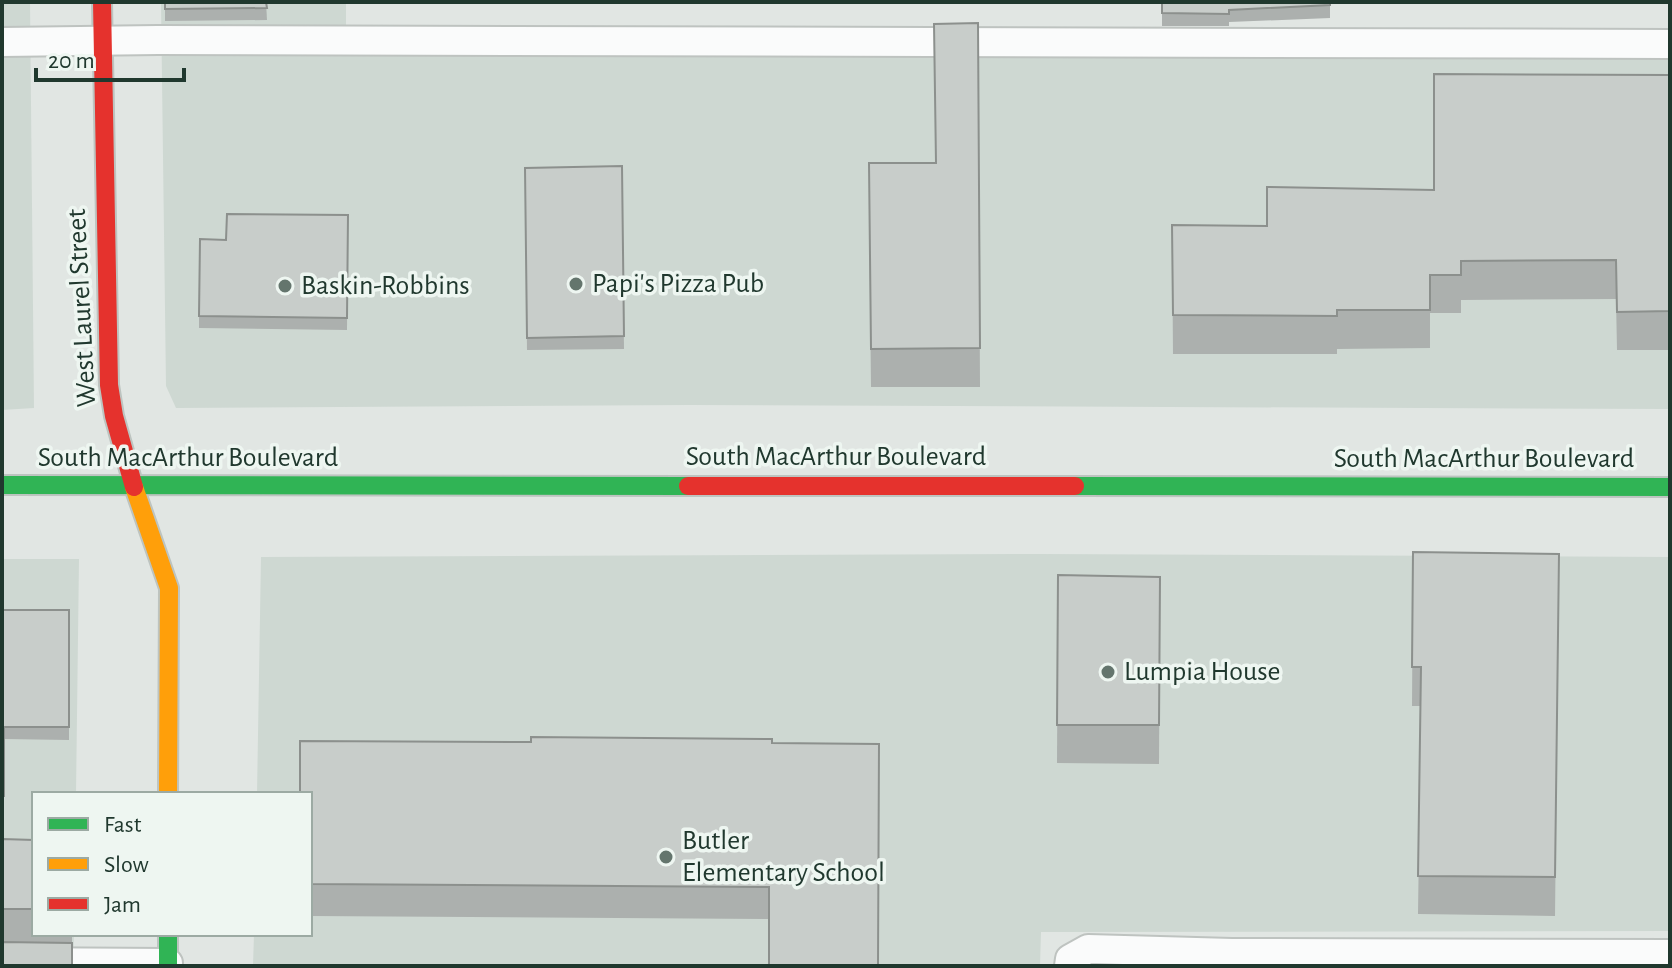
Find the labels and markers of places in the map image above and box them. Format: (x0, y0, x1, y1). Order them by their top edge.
place label: Papi's Pizza Pub (592, 270, 764, 298)
place label: Baskin-Robbins (301, 272, 470, 300)
marker: Papi's Pizza Pub (567, 275, 585, 293)
marker: Baskin-Robbins (276, 277, 294, 295)
place label: Lumpia House (1124, 658, 1281, 686)
marker: Lumpia House (1099, 663, 1117, 681)
place label: Butler Elementary School (682, 827, 885, 887)
marker: Butler Elementary School (657, 848, 675, 866)

